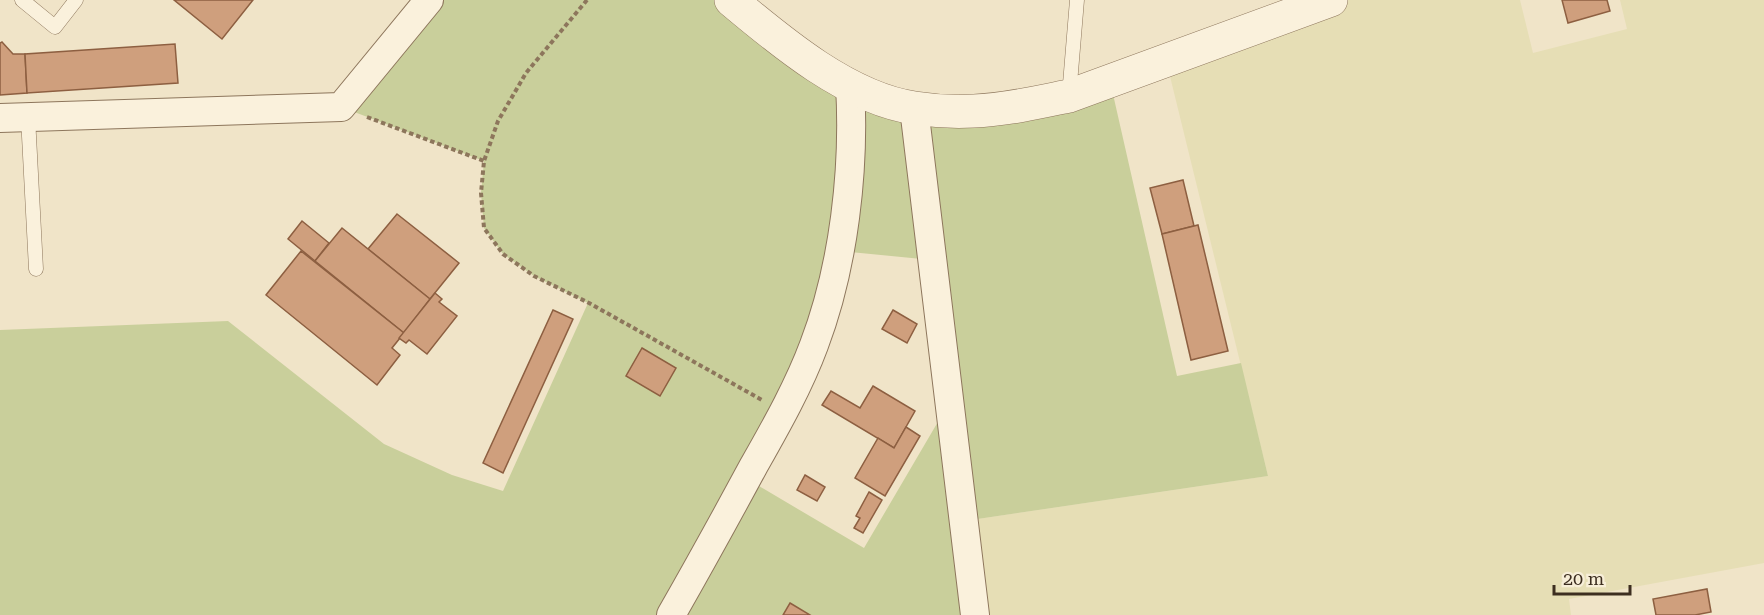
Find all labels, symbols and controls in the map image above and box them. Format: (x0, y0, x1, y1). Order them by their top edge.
scale bar (1554, 558, 1630, 596)
text: 20 m (1563, 568, 1604, 589)

